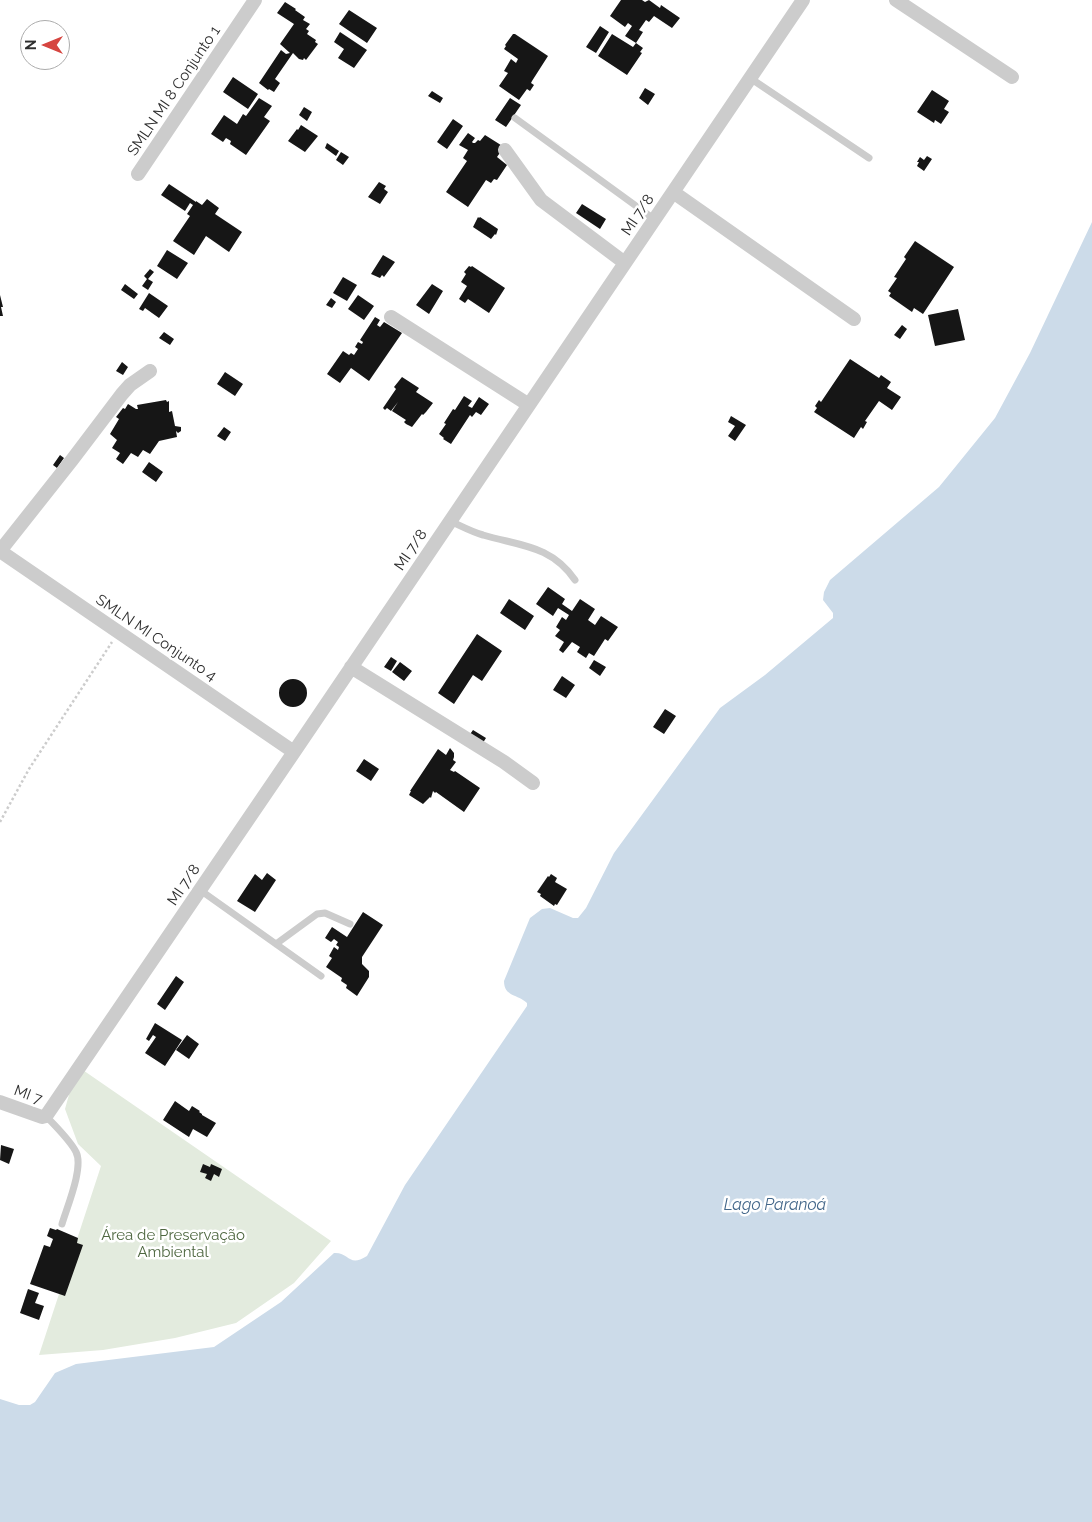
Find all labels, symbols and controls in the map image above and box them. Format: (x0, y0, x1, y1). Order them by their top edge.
north arrow (20, 20, 70, 70)
street label: SMLN MI 8 Conjunto 1 (124, 23, 224, 159)
text: N (23, 40, 39, 50)
street label: MI 7/8 (618, 191, 658, 239)
street label: MI 7/8 (391, 526, 431, 574)
street label: SMLN MI Conjunto 4 (92, 591, 220, 685)
street label: MI 7/8 (164, 861, 204, 909)
street label: MI 7 (11, 1082, 45, 1108)
water label: Lago Paranoá (724, 1195, 826, 1215)
park label: Área de Preservação Ambiental (101, 1226, 245, 1261)

